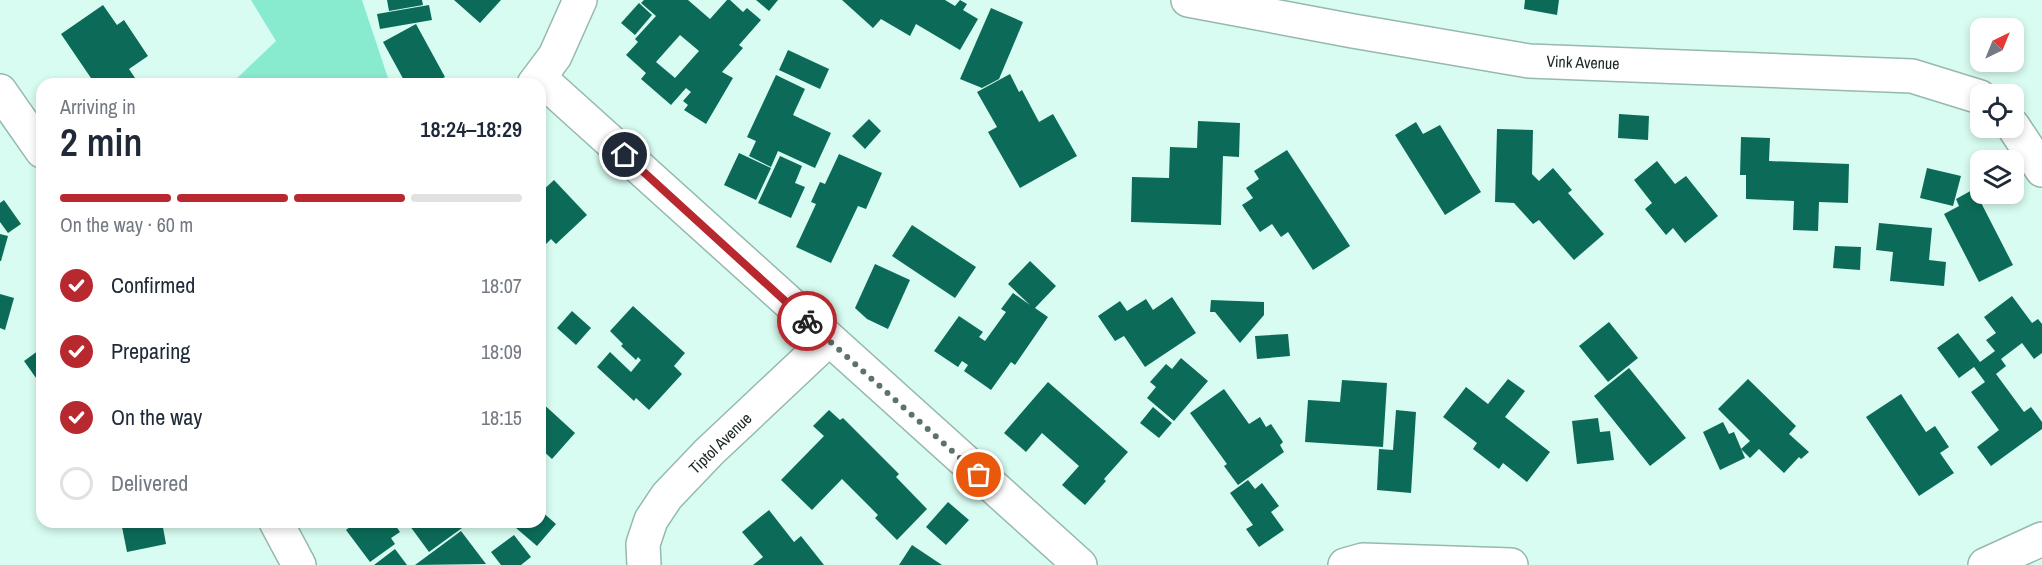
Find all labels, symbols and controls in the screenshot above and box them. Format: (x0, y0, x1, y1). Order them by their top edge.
north arrow (1970, 18, 2024, 72)
map controls (1970, 18, 2024, 204)
street label: Vink Avenue (1546, 50, 1620, 74)
button: locate (1970, 84, 2024, 138)
text: Arriving in (60, 93, 136, 120)
text: 18:24–18:29 (420, 114, 522, 144)
text: 2 min (60, 116, 142, 168)
pin (599, 129, 650, 180)
icon: home (608, 138, 641, 171)
button: layers (1970, 150, 2024, 204)
text: On the way · 60 m (60, 211, 193, 238)
icon: check (60, 269, 93, 302)
text: Confirmed (111, 270, 195, 300)
text: 18:07 (481, 272, 522, 299)
courier (777, 291, 837, 351)
icon: bike (791, 305, 824, 338)
icon: check (60, 335, 93, 368)
text: Preparing (111, 336, 190, 366)
text: 18:09 (481, 338, 522, 365)
icon: check (60, 401, 93, 434)
text: On the way (111, 402, 202, 432)
text: 18:15 (481, 404, 522, 431)
street label: Tiptol Avenue (684, 407, 756, 479)
pin (953, 449, 1004, 500)
icon: bag (962, 458, 995, 491)
text: Delivered (111, 468, 188, 498)

